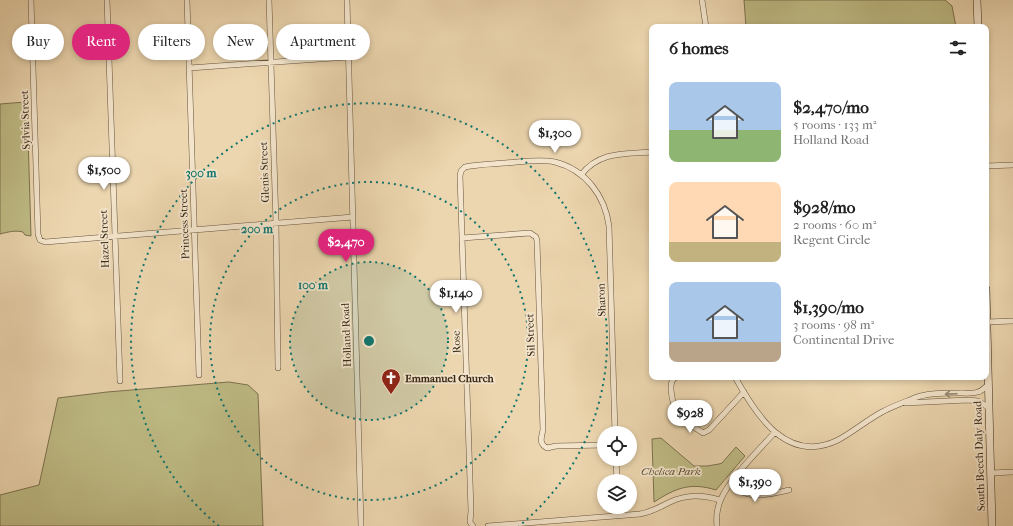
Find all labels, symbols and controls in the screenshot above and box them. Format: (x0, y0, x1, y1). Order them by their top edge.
chip: Buy (12, 24, 64, 60)
chip: Rent (72, 24, 130, 60)
chip: Filters (138, 24, 205, 60)
chip: New (213, 24, 268, 60)
chip: Apartment (276, 24, 370, 60)
icon: filters (947, 37, 969, 59)
text: 6 homes (669, 38, 729, 58)
street label: Sylvia Street (18, 90, 33, 150)
text: $2,470/mo (793, 97, 869, 117)
icon: home (701, 98, 749, 146)
text: 5 rooms · 133 m² (793, 117, 876, 132)
pin: $1,300 (522, 120, 588, 154)
text: $1,300 (538, 125, 572, 140)
text: Holland Road (793, 132, 869, 147)
street label: Glenis Street (257, 141, 272, 203)
pin: $1,500 (71, 157, 137, 191)
text: $1,500 (87, 162, 121, 177)
text: 300 m (186, 166, 217, 181)
street label: Princess Street (177, 188, 192, 260)
text: $928/mo (793, 197, 855, 217)
icon: home (701, 198, 749, 246)
street label: Hazel Street (97, 209, 112, 268)
text: 2 rooms · 60 m² (793, 217, 876, 232)
text: 200 m (241, 222, 274, 236)
pin: $2,470 (313, 229, 379, 263)
text: Regent Circle (793, 232, 871, 247)
text: $2,470 (327, 234, 365, 249)
text: 100 m (298, 278, 329, 292)
pin: $1,140 (423, 280, 489, 314)
street label: Sharon (594, 282, 609, 317)
text: $1,140 (439, 285, 473, 300)
text: $1,390/mo (793, 297, 864, 317)
icon: home (701, 298, 749, 346)
street label: Holland Road (339, 302, 354, 367)
street label: Sil Street (523, 313, 538, 357)
text: 3 rooms · 98 m² (793, 317, 874, 332)
street label: Rose (450, 330, 463, 354)
text: Continental Drive (793, 332, 894, 347)
centre of rings (362, 334, 376, 348)
church icon: Emmanuel Church (380, 367, 402, 395)
place label: Emmanuel Church (405, 372, 494, 385)
one-way arrow (945, 390, 958, 397)
pin: $928 (666, 400, 714, 434)
street label: South Beech Daly Road (971, 400, 988, 511)
text: $928 (676, 405, 704, 420)
map controls (597, 426, 637, 514)
button: locate (597, 426, 637, 466)
park label: Chelsea Park (641, 465, 701, 478)
pin: $1,390 (722, 469, 788, 503)
button: layers (597, 474, 637, 514)
text: $1,390 (738, 474, 772, 489)

